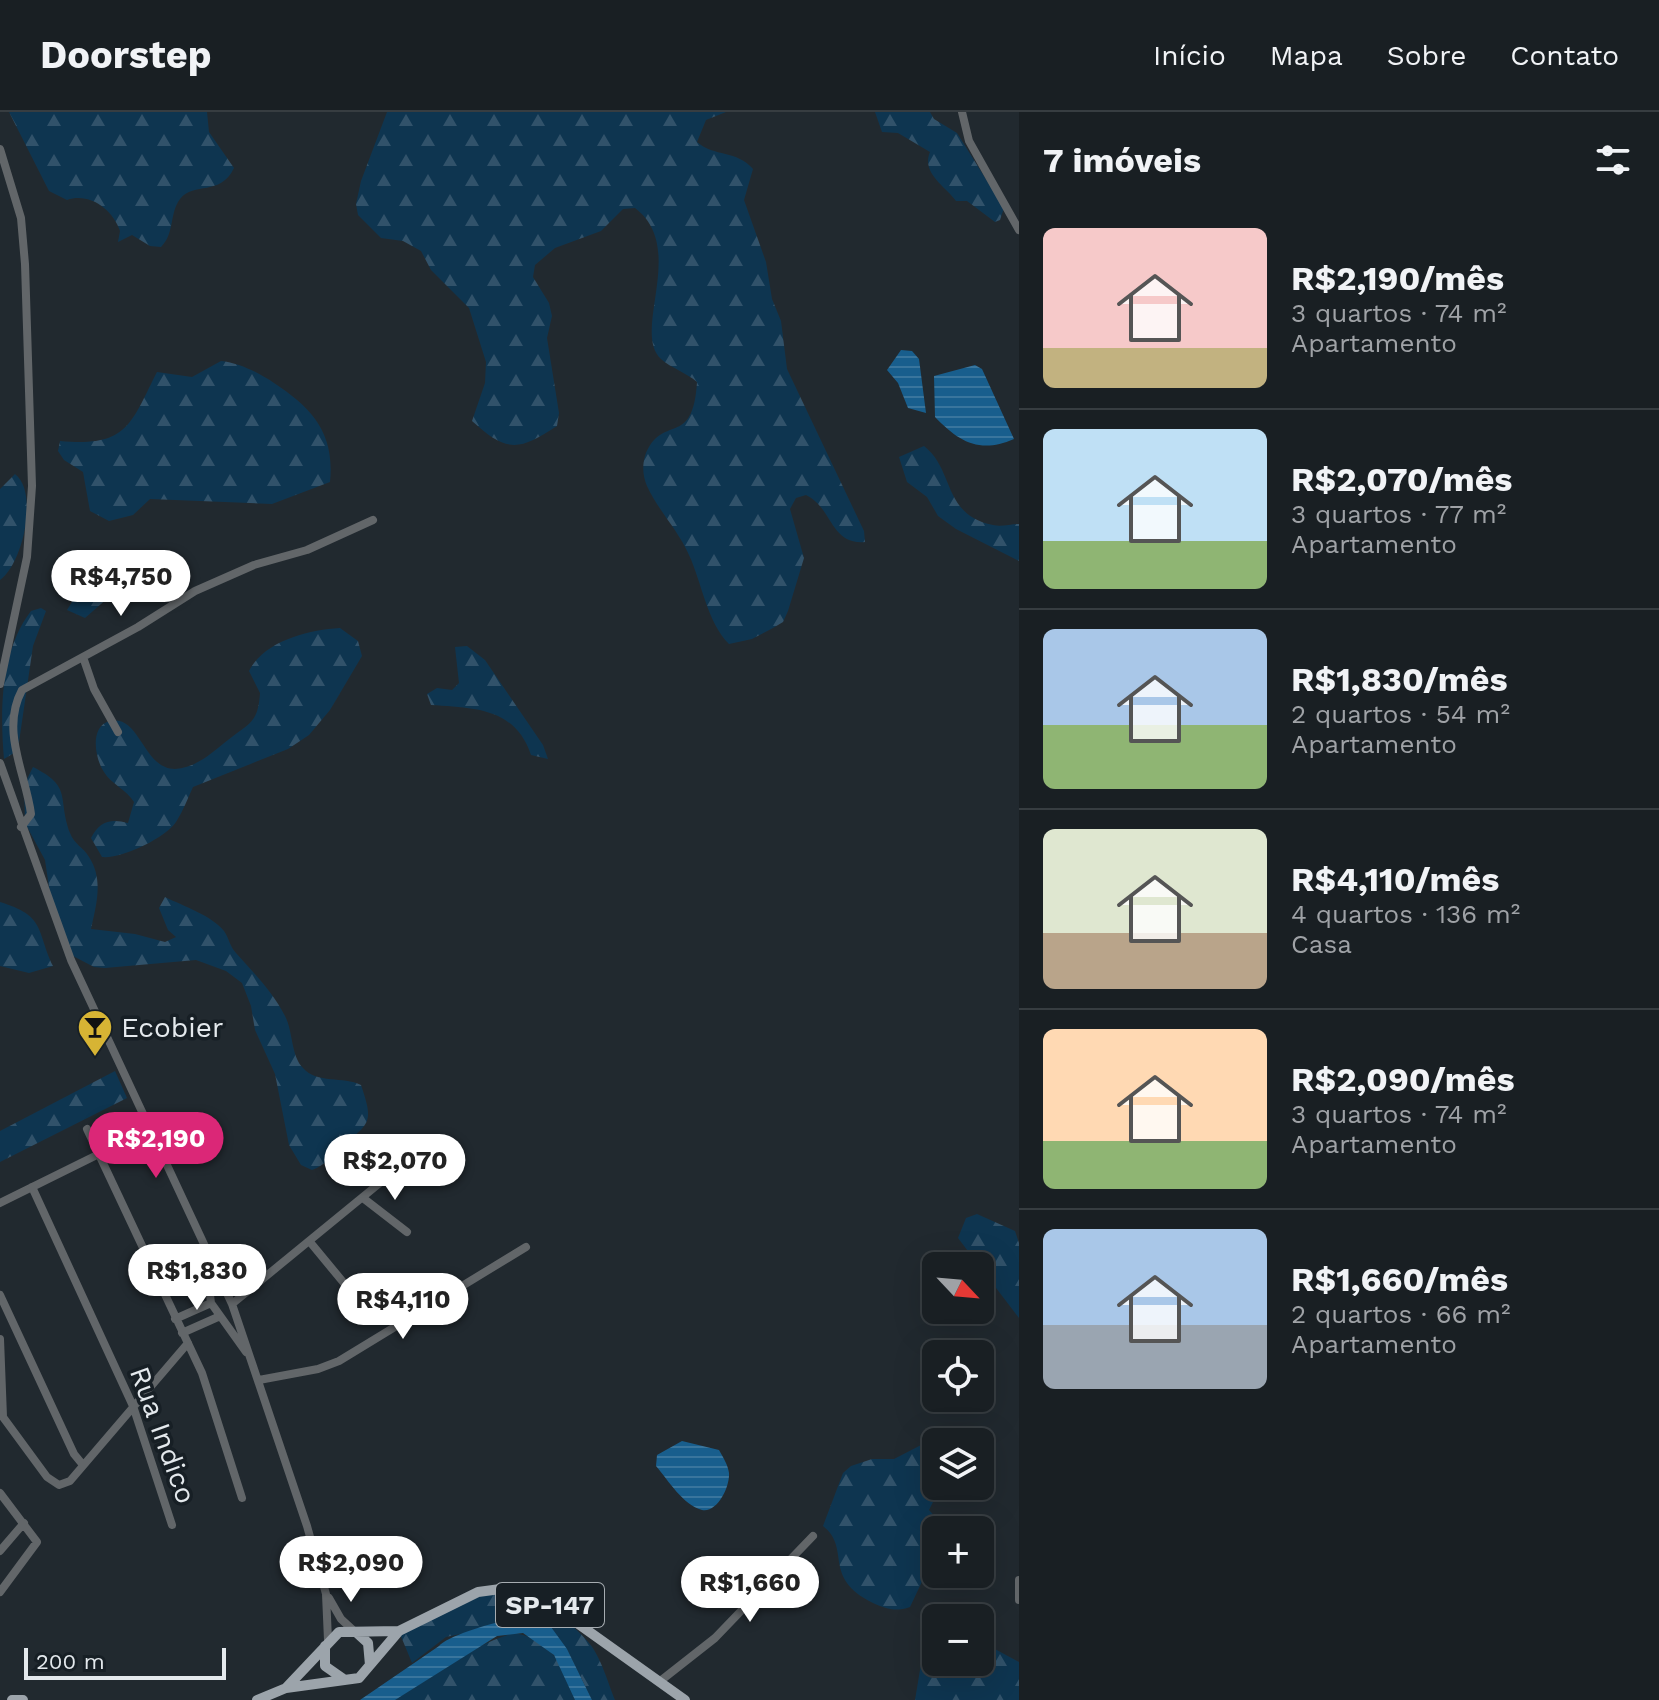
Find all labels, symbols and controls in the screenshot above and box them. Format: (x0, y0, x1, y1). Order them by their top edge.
text: Doorstep (40, 33, 212, 77)
text: Início (1153, 39, 1226, 72)
text: Mapa (1270, 39, 1343, 72)
text: Sobre (1387, 39, 1466, 72)
text: Contato (1510, 39, 1619, 72)
icon: filters (1591, 138, 1635, 182)
text: 7 imóveis (1043, 140, 1201, 180)
text: R$2,190/mês (1291, 258, 1504, 298)
icon: home (1107, 260, 1203, 356)
text: 3 quartos · 74 m² (1291, 298, 1507, 328)
text: Apartamento (1291, 328, 1457, 358)
text: R$2,070/mês (1291, 459, 1512, 499)
icon: home (1107, 461, 1203, 557)
text: 3 quartos · 77 m² (1291, 499, 1506, 529)
text: Apartamento (1291, 529, 1457, 559)
pin: R$4,750 (47, 550, 195, 618)
text: R$4,750 (69, 561, 173, 591)
text: R$1,830/mês (1291, 659, 1508, 699)
icon: home (1107, 661, 1203, 757)
text: 2 quartos · 54 m² (1291, 699, 1510, 729)
text: Apartamento (1291, 729, 1457, 759)
text: R$4,110/mês (1291, 859, 1499, 899)
icon: home (1107, 861, 1203, 957)
text: 4 quartos · 136 m² (1291, 899, 1520, 929)
text: Casa (1291, 929, 1352, 959)
bar icon: Ecobier (76, 1008, 114, 1058)
place label: Ecobier (121, 1011, 223, 1044)
text: R$2,090/mês (1291, 1059, 1515, 1099)
icon: home (1107, 1061, 1203, 1157)
text: 3 quartos · 74 m² (1291, 1099, 1507, 1129)
pin: R$2,190 (82, 1112, 230, 1180)
text: R$2,190 (107, 1123, 205, 1153)
text: Apartamento (1291, 1129, 1457, 1159)
pin: R$2,070 (321, 1134, 469, 1202)
text: R$2,070 (342, 1145, 448, 1175)
pin: R$1,830 (123, 1244, 271, 1312)
north arrow (922, 1252, 994, 1324)
map controls (922, 1252, 994, 1676)
text: R$1,830 (146, 1255, 248, 1285)
text: R$1,660/mês (1291, 1259, 1508, 1299)
icon: home (1107, 1261, 1203, 1357)
pin: R$4,110 (329, 1273, 477, 1341)
text: R$4,110 (355, 1284, 451, 1314)
text: 2 quartos · 66 m² (1291, 1299, 1510, 1329)
text: Apartamento (1291, 1329, 1457, 1359)
button: locate (922, 1340, 994, 1412)
street label: Rua Indico (123, 1362, 203, 1508)
button: layers (922, 1428, 994, 1500)
button: + (922, 1516, 994, 1588)
pin: R$2,090 (277, 1536, 425, 1604)
text: R$2,090 (298, 1547, 404, 1577)
pin: R$1,660 (676, 1556, 824, 1624)
text: R$1,660 (699, 1567, 801, 1597)
road number: SP-147 (496, 1583, 604, 1627)
button: − (922, 1604, 994, 1676)
scale bar (24, 1644, 226, 1680)
text: 200 m (36, 1649, 105, 1674)

